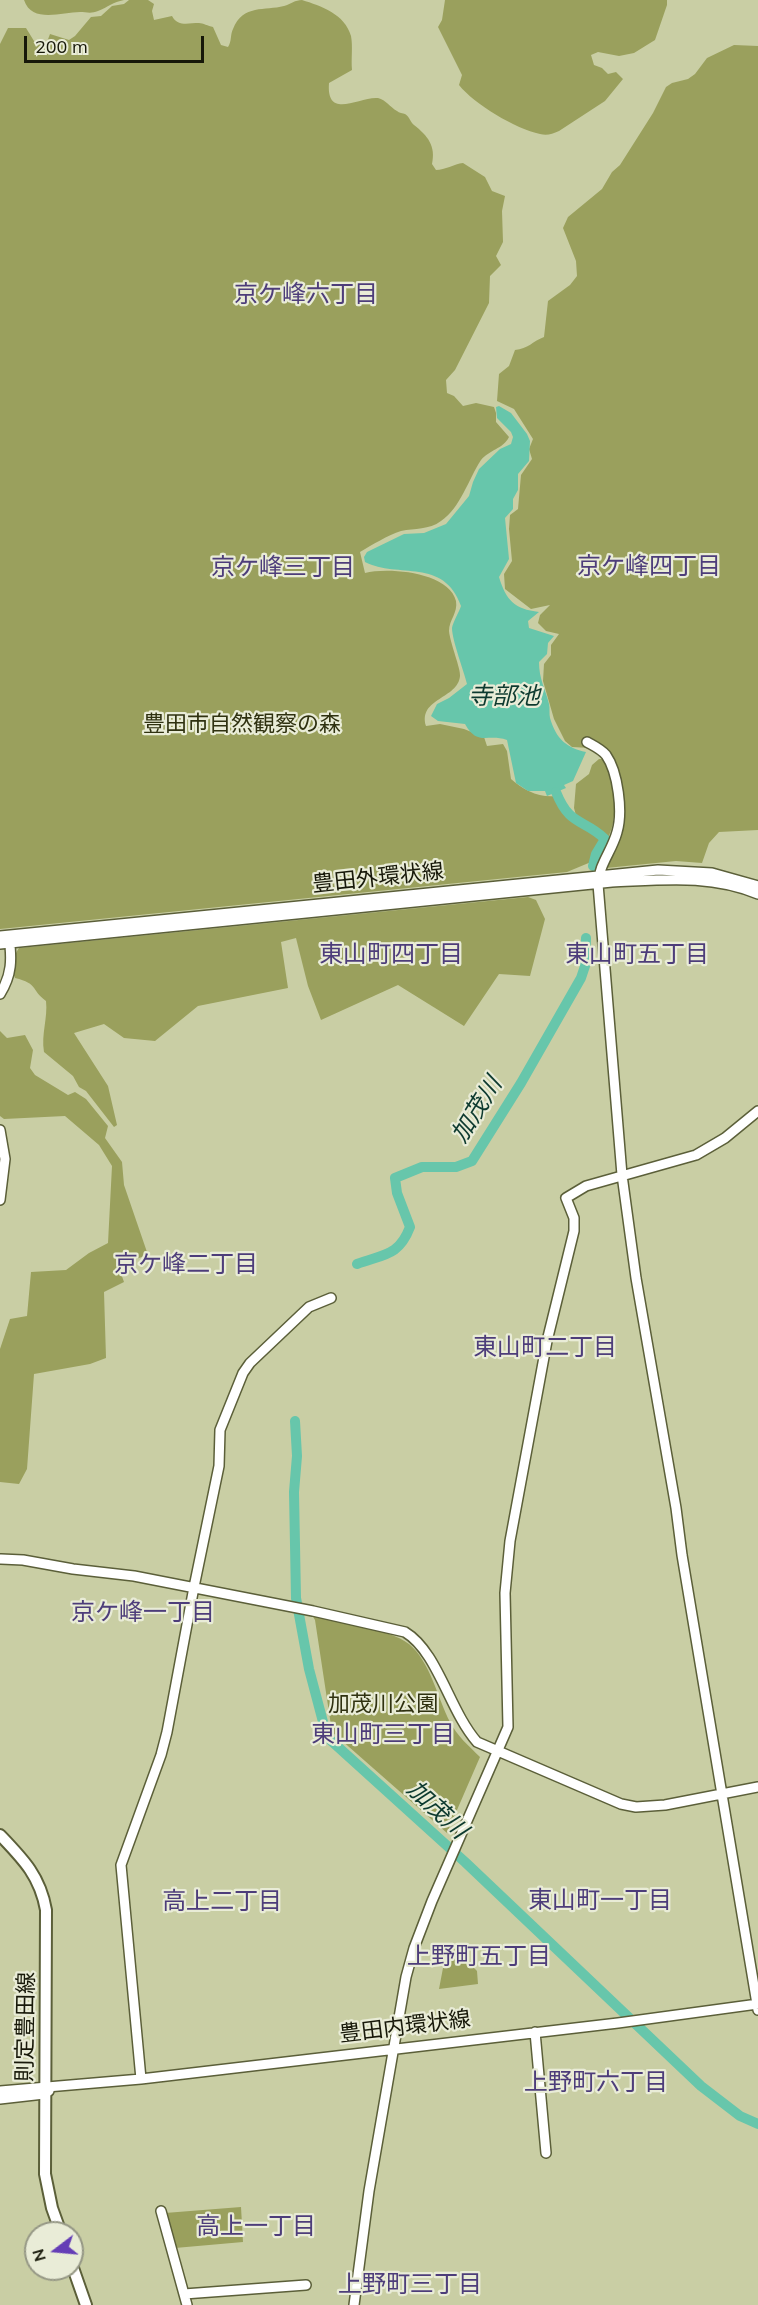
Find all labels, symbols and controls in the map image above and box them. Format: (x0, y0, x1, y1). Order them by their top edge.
scale bar (27, 24, 207, 62)
text: 200 m (35, 35, 88, 58)
district label: 京ケ峰六丁目 (234, 281, 378, 309)
district label: 京ケ峰四丁目 (577, 553, 721, 581)
district label: 京ケ峰三丁目 (211, 554, 355, 582)
water label: 寺部池 (468, 683, 540, 711)
park label: 豊田市自然観察の森 (143, 711, 341, 737)
street label: 豊田外環状線 (311, 858, 445, 898)
district label: 東山町四丁目 (319, 941, 463, 969)
district label: 東山町五丁目 (565, 941, 709, 969)
water label: 加茂川 (446, 1072, 508, 1148)
district label: 京ケ峰二丁目 (114, 1251, 258, 1279)
district label: 東山町二丁目 (473, 1334, 617, 1362)
district label: 京ケ峰一丁目 (71, 1599, 215, 1627)
park label: 加茂川公園 (328, 1691, 438, 1717)
district label: 東山町三丁目 (311, 1721, 455, 1749)
water label: 加茂川 (401, 1775, 473, 1845)
district label: 東山町一丁目 (528, 1887, 672, 1915)
district label: 高上二丁目 (162, 1888, 282, 1916)
district label: 上野町五丁目 (407, 1943, 551, 1971)
street label: 則定豊田線 (12, 1972, 40, 2082)
street label: 豊田内環状線 (338, 2006, 472, 2048)
district label: 上野町六丁目 (524, 2069, 668, 2097)
district label: 高上一丁目 (196, 2213, 316, 2241)
north arrow (24, 2221, 84, 2281)
text: N (27, 2247, 50, 2264)
district label: 上野町三丁目 (338, 2271, 482, 2299)

